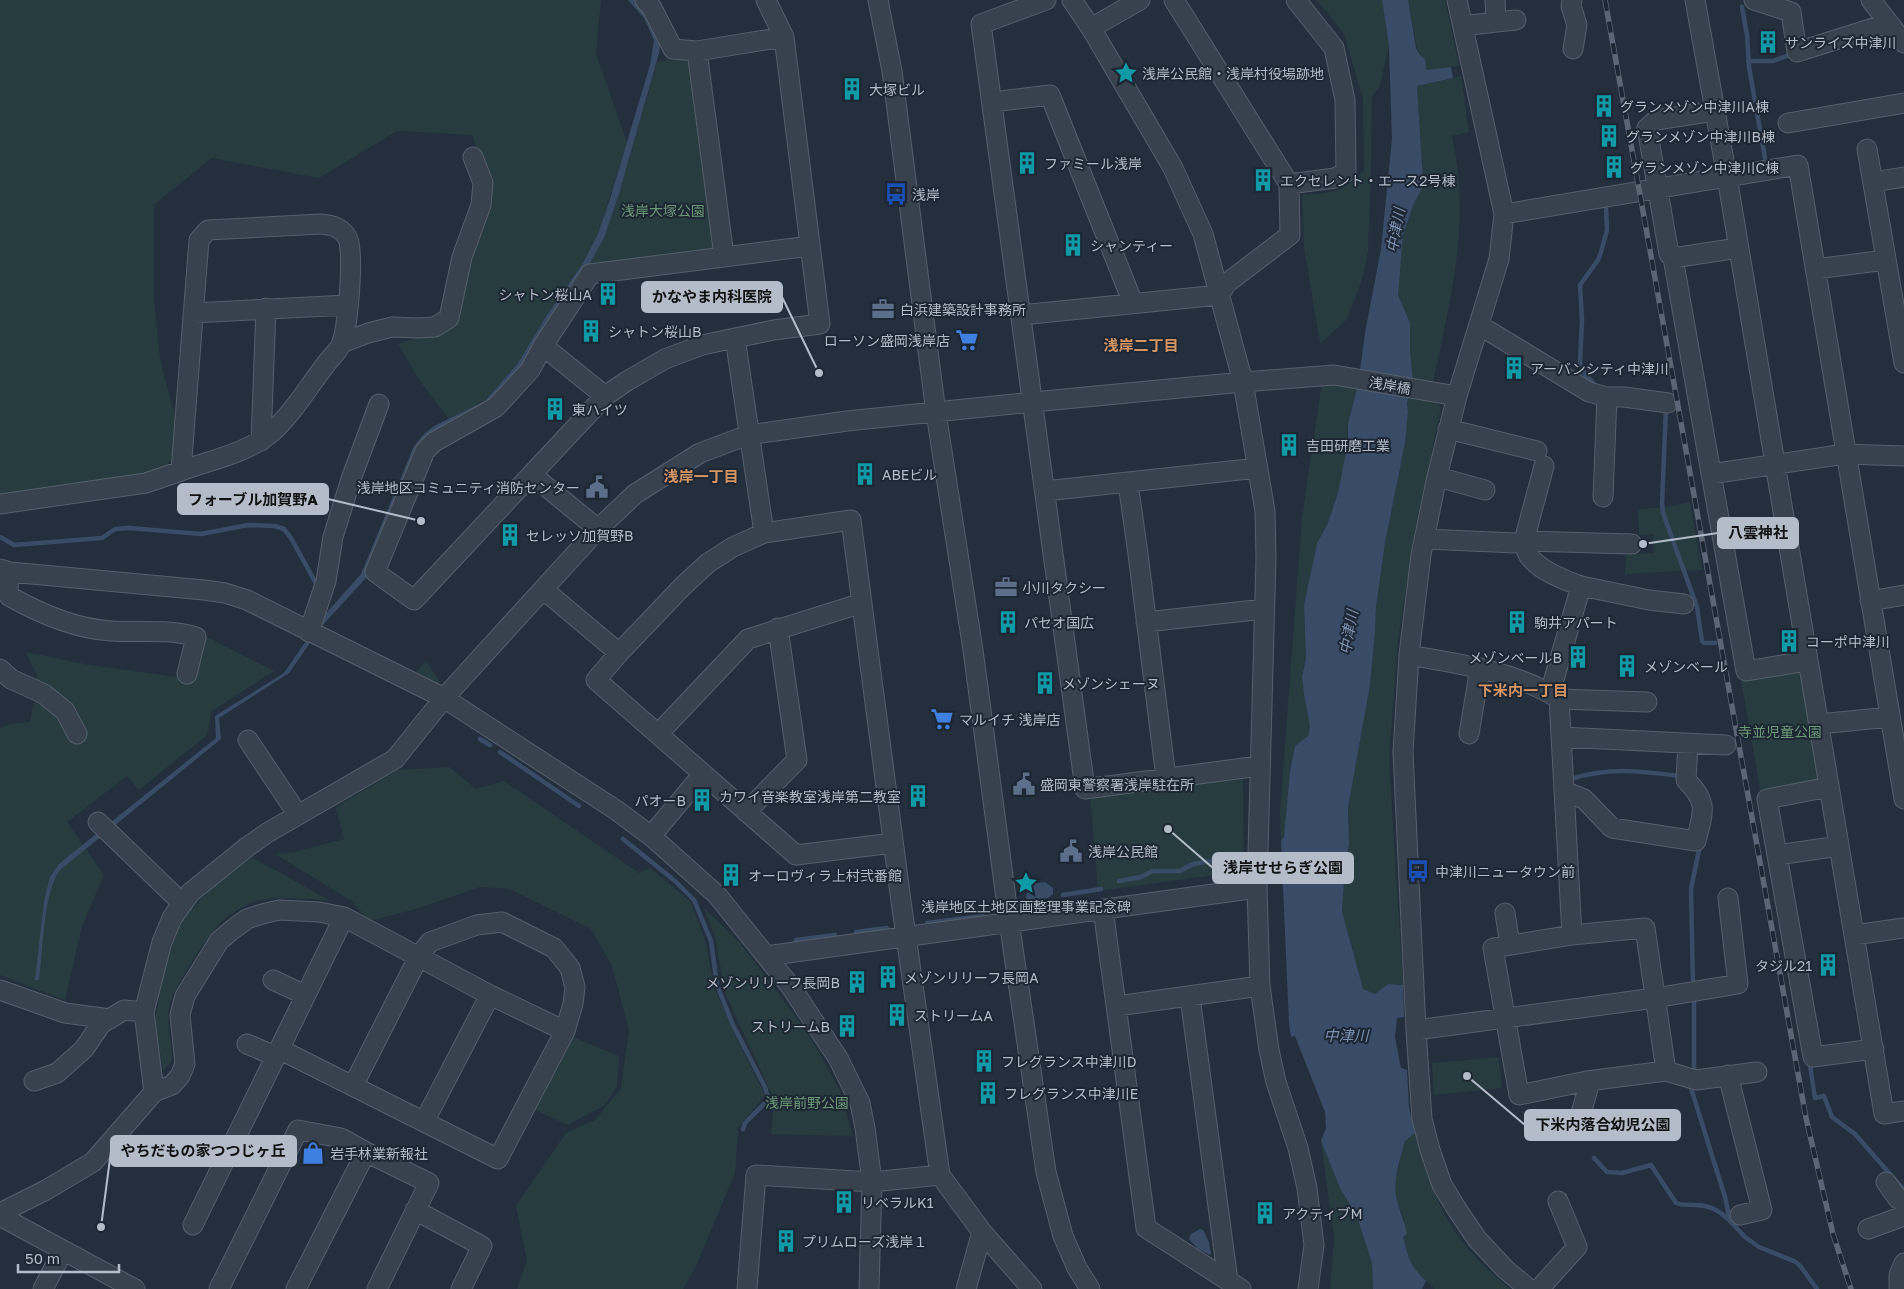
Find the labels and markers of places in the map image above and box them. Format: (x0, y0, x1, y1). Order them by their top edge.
building icon: サンライズ中津川 (1755, 29, 1781, 55)
place label: サンライズ中津川 (1785, 34, 1897, 51)
place icon: 浅岸公民館・浅岸村役場跡地 (1113, 60, 1139, 86)
place label: 浅岸公民館・浅岸村役場跡地 (1142, 65, 1324, 82)
building icon: 大塚ビル (839, 76, 865, 102)
place label: 大塚ビル (869, 81, 925, 98)
building icon: グランメゾン中津川A棟 (1591, 93, 1617, 119)
place label: グランメゾン中津川A棟 (1620, 98, 1769, 115)
building icon: グランメゾン中津川B棟 (1596, 123, 1622, 149)
place label: グランメゾン中津川B棟 (1626, 128, 1775, 145)
building icon: ファミール浅岸 (1014, 150, 1040, 176)
building icon: グランメゾン中津川C棟 (1601, 154, 1627, 180)
place label: ファミール浅岸 (1044, 155, 1142, 172)
place label: グランメゾン中津川C棟 (1630, 159, 1779, 176)
building icon: エクセレント・エース2号棟 (1250, 167, 1276, 193)
place label: エクセレント・エース2号棟 (1280, 172, 1455, 189)
bus stop icon: 浅岸 (883, 181, 909, 207)
place label: 浅岸 (912, 186, 940, 203)
building icon: シャンティー (1060, 232, 1086, 258)
place label: シャンティー (1090, 237, 1173, 254)
building icon: シャトン桜山A (595, 281, 621, 307)
callout: かなやま内科医院 (642, 282, 782, 312)
place label: シャトン桜山A (499, 286, 593, 303)
office icon: 白浜建築設計事務所 (870, 296, 896, 322)
place label: 白浜建築設計事務所 (900, 301, 1026, 318)
building icon: シャトン桜山B (578, 318, 604, 344)
place label: シャトン桜山B (608, 323, 701, 340)
supermarket icon: ローソン盛岡浅岸店 (954, 327, 980, 353)
place label: ローソン盛岡浅岸店 (824, 332, 950, 349)
building icon: アーバンシティ中津川 (1501, 355, 1527, 381)
place label: アーバンシティ中津川 (1530, 360, 1669, 377)
building icon: 東ハイツ (542, 396, 568, 422)
place label: 東ハイツ (572, 401, 628, 418)
building icon: 吉田研磨工業 (1276, 432, 1302, 458)
place label: 吉田研磨工業 (1306, 437, 1390, 454)
building icon: ABEビル (852, 461, 878, 487)
place label: ABEビル (882, 466, 937, 483)
public building icon: 浅岸地区コミュニティ消防センター (584, 474, 610, 500)
place label: 浅岸地区コミュニティ消防センター (357, 479, 580, 496)
callout: フォーブル加賀野A (178, 484, 328, 514)
callout: 八雲神社 (1718, 518, 1798, 548)
building icon: セレッソ加賀野B (497, 522, 523, 548)
place label: セレッソ加賀野B (526, 527, 633, 544)
office icon: 小川タクシー (993, 574, 1019, 600)
place label: 小川タクシー (1022, 579, 1106, 596)
building icon: パセオ国広 (995, 609, 1021, 635)
building icon: 駒井アパート (1504, 609, 1530, 635)
place label: パセオ国広 (1024, 614, 1094, 631)
place label: 駒井アパート (1534, 614, 1618, 631)
building icon: コーポ中津川 (1776, 628, 1802, 654)
place label: コーポ中津川 (1806, 633, 1890, 650)
building icon: メゾンベールB (1565, 644, 1591, 670)
place label: メゾンベールB (1469, 649, 1562, 666)
building icon: メゾンベール (1614, 653, 1640, 679)
place label: メゾンベール (1644, 658, 1728, 675)
building icon: メゾンシェーヌ (1032, 670, 1058, 696)
place label: メゾンシェーヌ (1062, 675, 1160, 692)
supermarket icon: マルイチ 浅岸店 (929, 706, 955, 732)
place label: マルイチ 浅岸店 (959, 711, 1061, 728)
public building icon: 盛岡東警察署浅岸駐在所 (1011, 771, 1037, 797)
place label: 盛岡東警察署浅岸駐在所 (1040, 776, 1194, 793)
building icon: カワイ音楽教室浅岸第二教室 (905, 783, 931, 809)
building icon: パオーB (689, 787, 715, 813)
place label: カワイ音楽教室浅岸第二教室 (719, 788, 901, 805)
place label: パオーB (635, 792, 686, 809)
public building icon: 浅岸公民館 (1058, 838, 1084, 864)
place label: 浅岸公民館 (1088, 843, 1158, 860)
callout: 浅岸せせらぎ公園 (1213, 853, 1353, 883)
bus stop icon: 中津川ニュータウン前 (1405, 858, 1431, 884)
building icon: オーロヴィラ上村弐番館 (718, 862, 744, 888)
place label: 中津川ニュータウン前 (1435, 863, 1575, 880)
place label: オーロヴィラ上村弐番館 (748, 867, 902, 884)
place icon: 浅岸地区土地区画整理事業記念碑 (1013, 870, 1039, 896)
place label: 浅岸地区土地区画整理事業記念碑 (921, 898, 1131, 915)
building icon: タジル21 (1815, 952, 1841, 978)
place label: タジル21 (1755, 957, 1812, 974)
building icon: メゾンリリーフ長岡A (875, 964, 901, 990)
building icon: メゾンリリーフ長岡B (844, 969, 870, 995)
place label: メゾンリリーフ長岡A (904, 969, 1039, 986)
place label: メゾンリリーフ長岡B (705, 974, 840, 991)
building icon: ストリームA (884, 1002, 910, 1028)
place label: ストリームA (914, 1007, 994, 1024)
building icon: ストリームB (834, 1013, 860, 1039)
place label: ストリームB (751, 1018, 830, 1035)
building icon: フレグランス中津川D (971, 1048, 997, 1074)
place label: フレグランス中津川D (1001, 1053, 1137, 1070)
building icon: フレグランス中津川E (975, 1080, 1001, 1106)
place label: フレグランス中津川E (1004, 1085, 1138, 1102)
callout: 下米内落合幼児公園 (1525, 1110, 1680, 1140)
callout: やちだもの家つつじヶ丘 (111, 1136, 296, 1166)
shop icon: 岩手林業新報社 (300, 1140, 326, 1166)
place label: 岩手林業新報社 (330, 1145, 428, 1162)
building icon: リベラルK1 (831, 1189, 857, 1215)
place label: リベラルK1 (861, 1194, 934, 1211)
building icon: アクティブM (1252, 1200, 1278, 1226)
place label: アクティブM (1282, 1205, 1363, 1222)
building icon: プリムローズ浅岸１ (773, 1228, 799, 1254)
place label: プリムローズ浅岸１ (802, 1233, 927, 1250)

